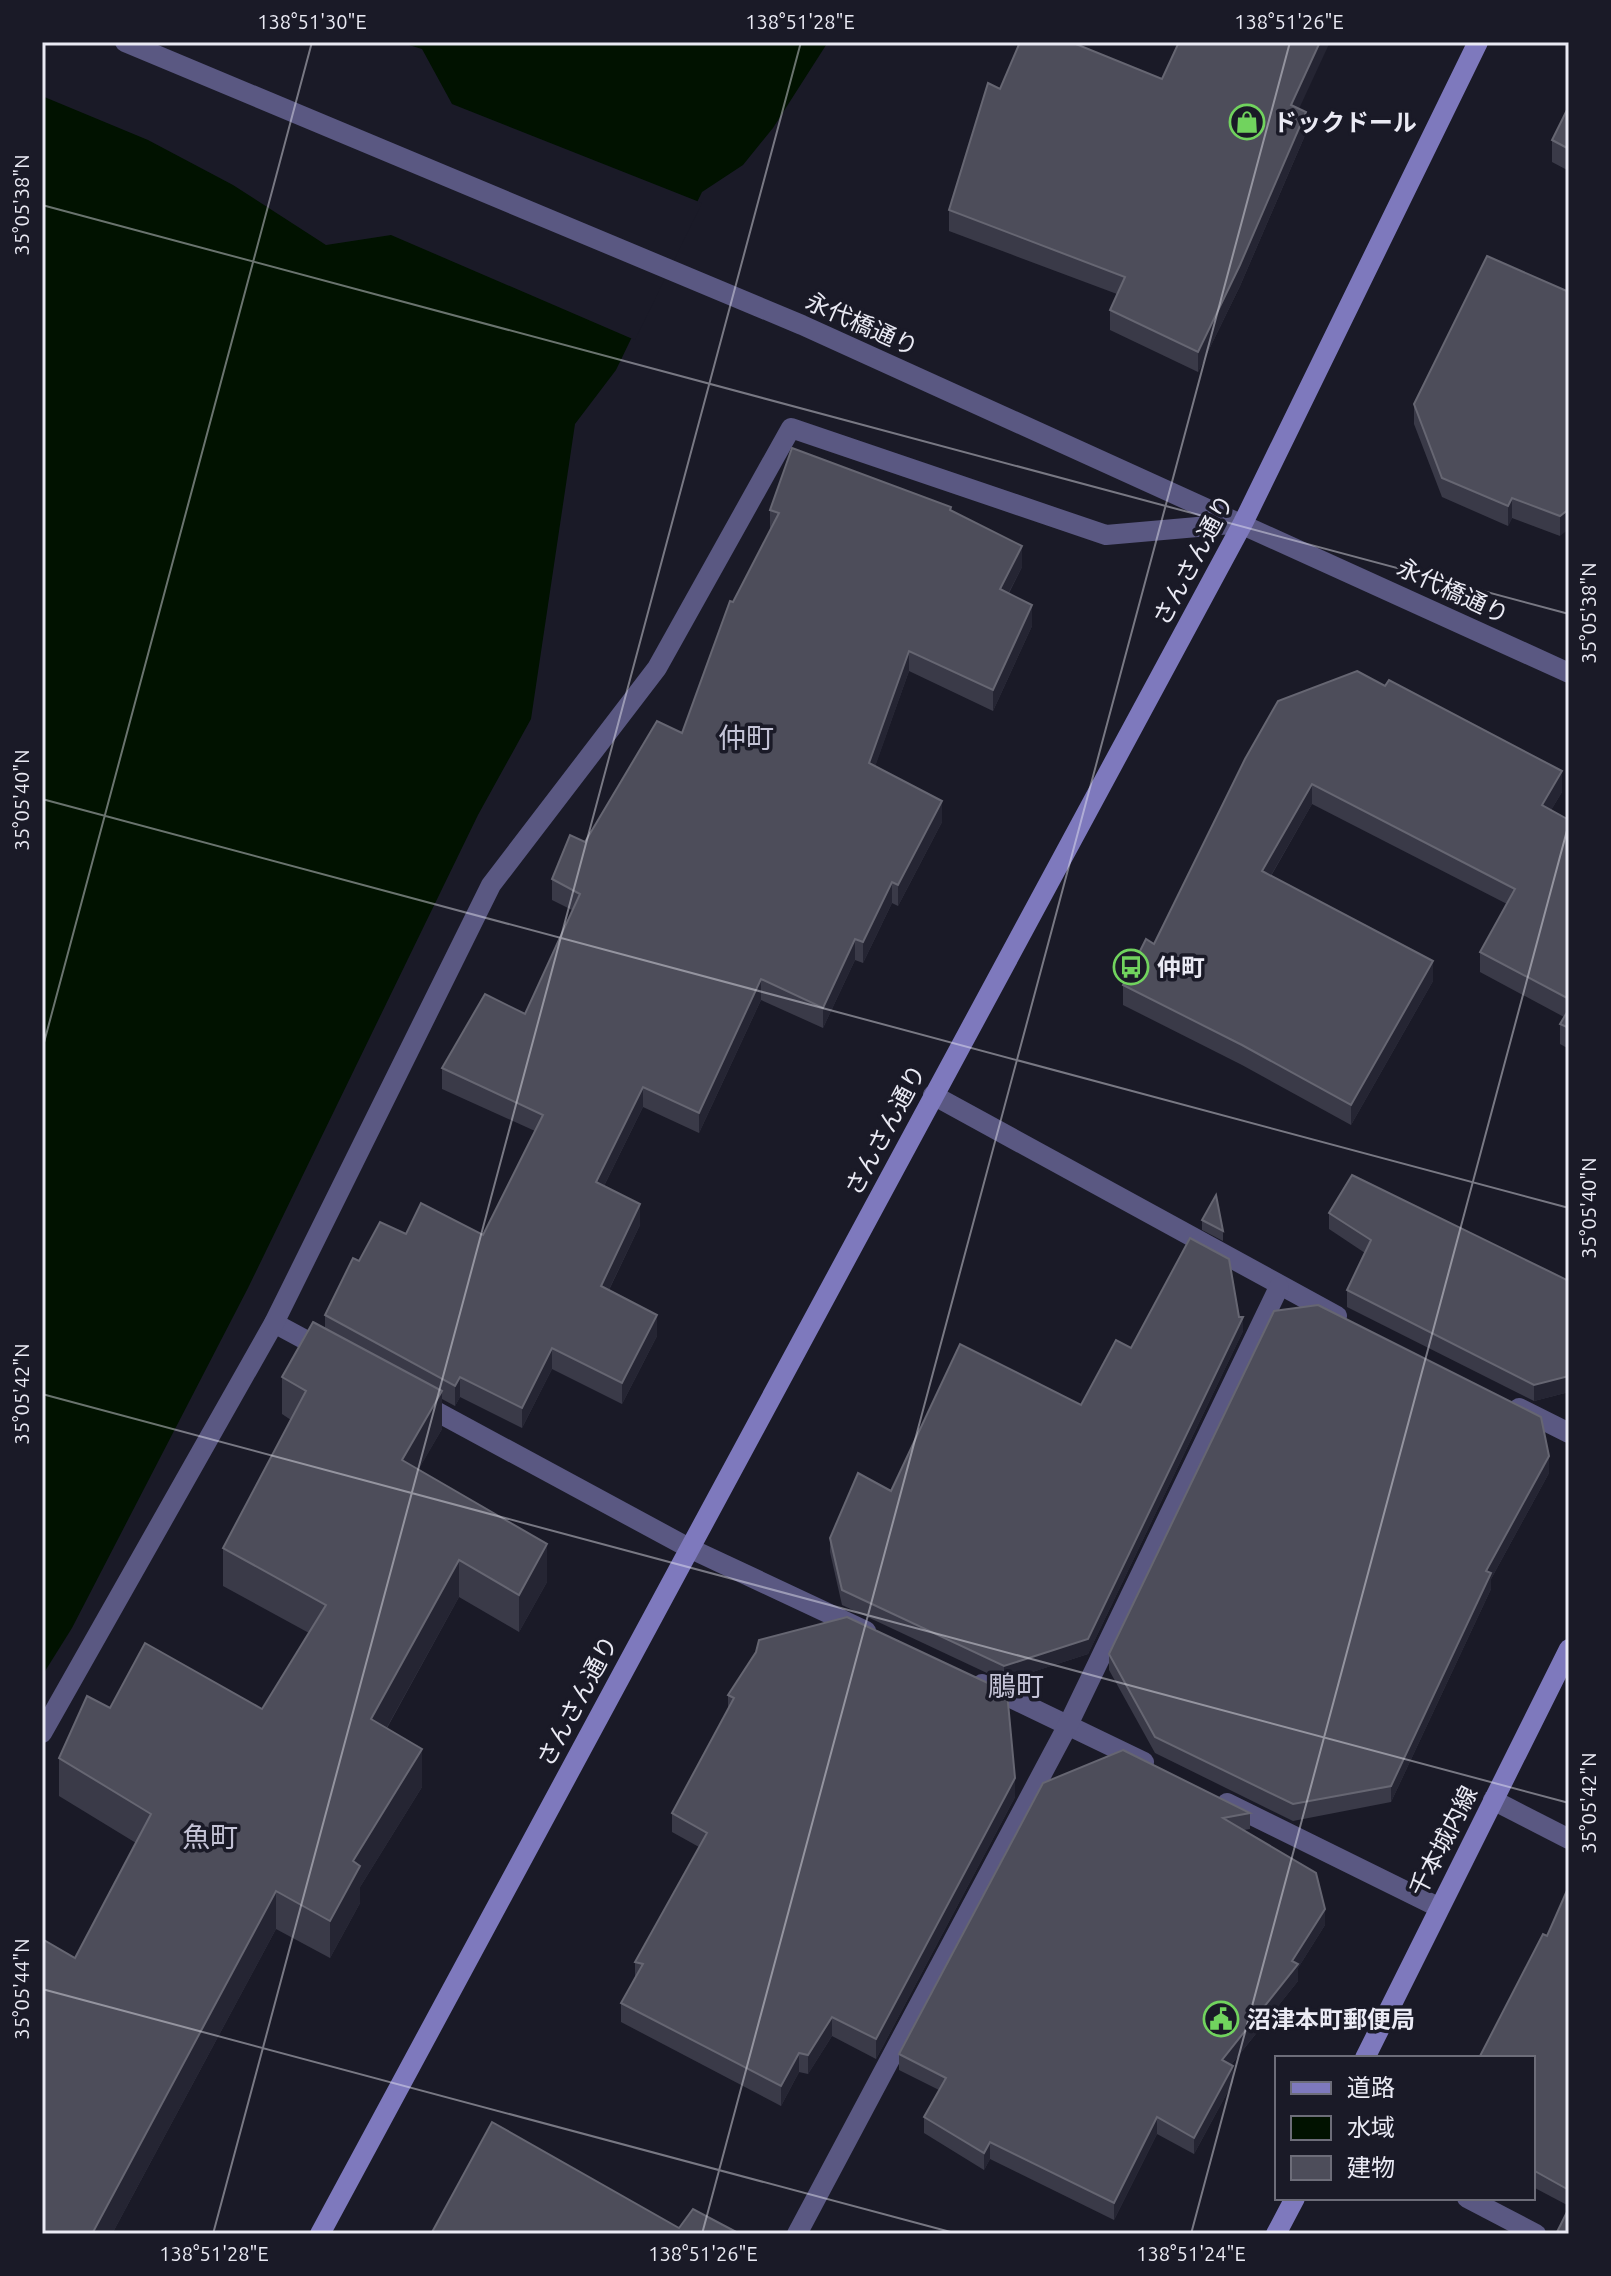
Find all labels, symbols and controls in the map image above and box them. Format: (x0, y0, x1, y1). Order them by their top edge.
text: 138°51'30"E (257, 10, 367, 33)
text: 138°51'28"E (745, 10, 855, 33)
text: 138°51'26"E (1234, 10, 1344, 33)
shop icon: ドックドール (1228, 103, 1266, 141)
place label: ドックドール (1273, 109, 1417, 136)
text: 35°05'38"N (10, 154, 33, 256)
street label: 永代橋通り (802, 287, 922, 361)
street label: さんさん通り (1147, 490, 1239, 630)
street label: 永代橋通り (1393, 553, 1513, 629)
text: 35°05'38"N (1577, 562, 1600, 664)
district label: 仲町 (718, 722, 774, 753)
text: 35°05'40"N (10, 749, 33, 851)
bus stop icon: 仲町 (1112, 948, 1150, 986)
place label: 仲町 (1157, 954, 1205, 981)
street label: さんさん通り (839, 1060, 931, 1200)
text: 35°05'40"N (1577, 1157, 1600, 1259)
text: 35°05'42"N (10, 1343, 33, 1445)
street label: さんさん通り (531, 1631, 623, 1771)
district label: 鵰町 (988, 1670, 1044, 1701)
text: 35°05'42"N (1577, 1752, 1600, 1854)
street label: 千本城内線 (1404, 1781, 1482, 1901)
district label: 魚町 (182, 1821, 238, 1852)
text: 35°05'44"N (10, 1938, 33, 2040)
public building icon: 沼津本町郵便局 (1202, 2000, 1240, 2038)
place label: 沼津本町郵便局 (1247, 2006, 1415, 2033)
legend (1275, 2056, 1535, 2200)
text: 道路 (1347, 2074, 1395, 2101)
text: 水域 (1347, 2114, 1395, 2141)
text: 建物 (1347, 2154, 1395, 2181)
text: 138°51'28"E (159, 2242, 269, 2265)
text: 138°51'26"E (648, 2242, 758, 2265)
text: 138°51'24"E (1136, 2242, 1246, 2265)

